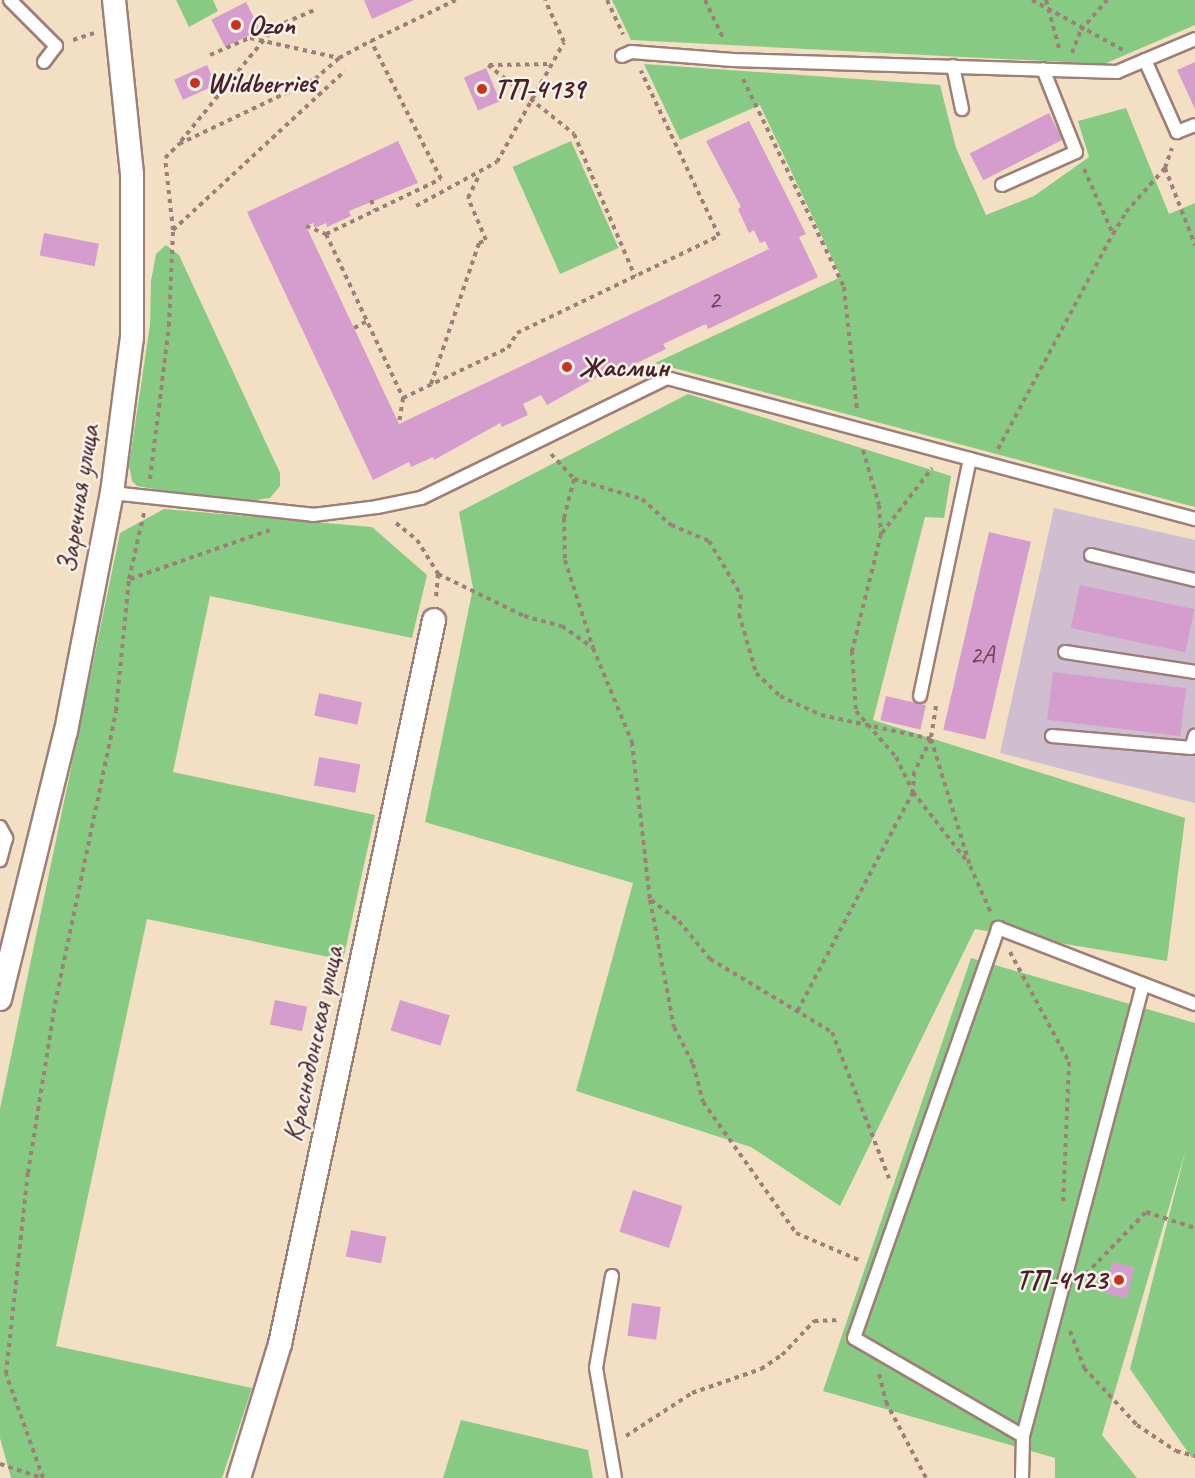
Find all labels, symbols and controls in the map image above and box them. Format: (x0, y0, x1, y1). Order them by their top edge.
place label: Ozon (248, 8, 295, 42)
marker: Ozon (229, 18, 243, 32)
place label: Wildberries (207, 66, 316, 100)
place label: ТП-4139 (494, 72, 585, 106)
marker: Wildberries (188, 76, 202, 90)
marker: ТП-4139 (475, 82, 489, 96)
house number: 2 (708, 284, 720, 316)
place label: Жасмин (579, 350, 669, 384)
marker: Жасмин (560, 360, 574, 374)
street label: Заречная улица (50, 422, 106, 576)
house number: 2А (970, 639, 994, 671)
street label: Краснодонская улица (276, 942, 350, 1146)
place label: ТП-4123 (1016, 1263, 1107, 1297)
marker: ТП-4123 (1112, 1273, 1126, 1287)

